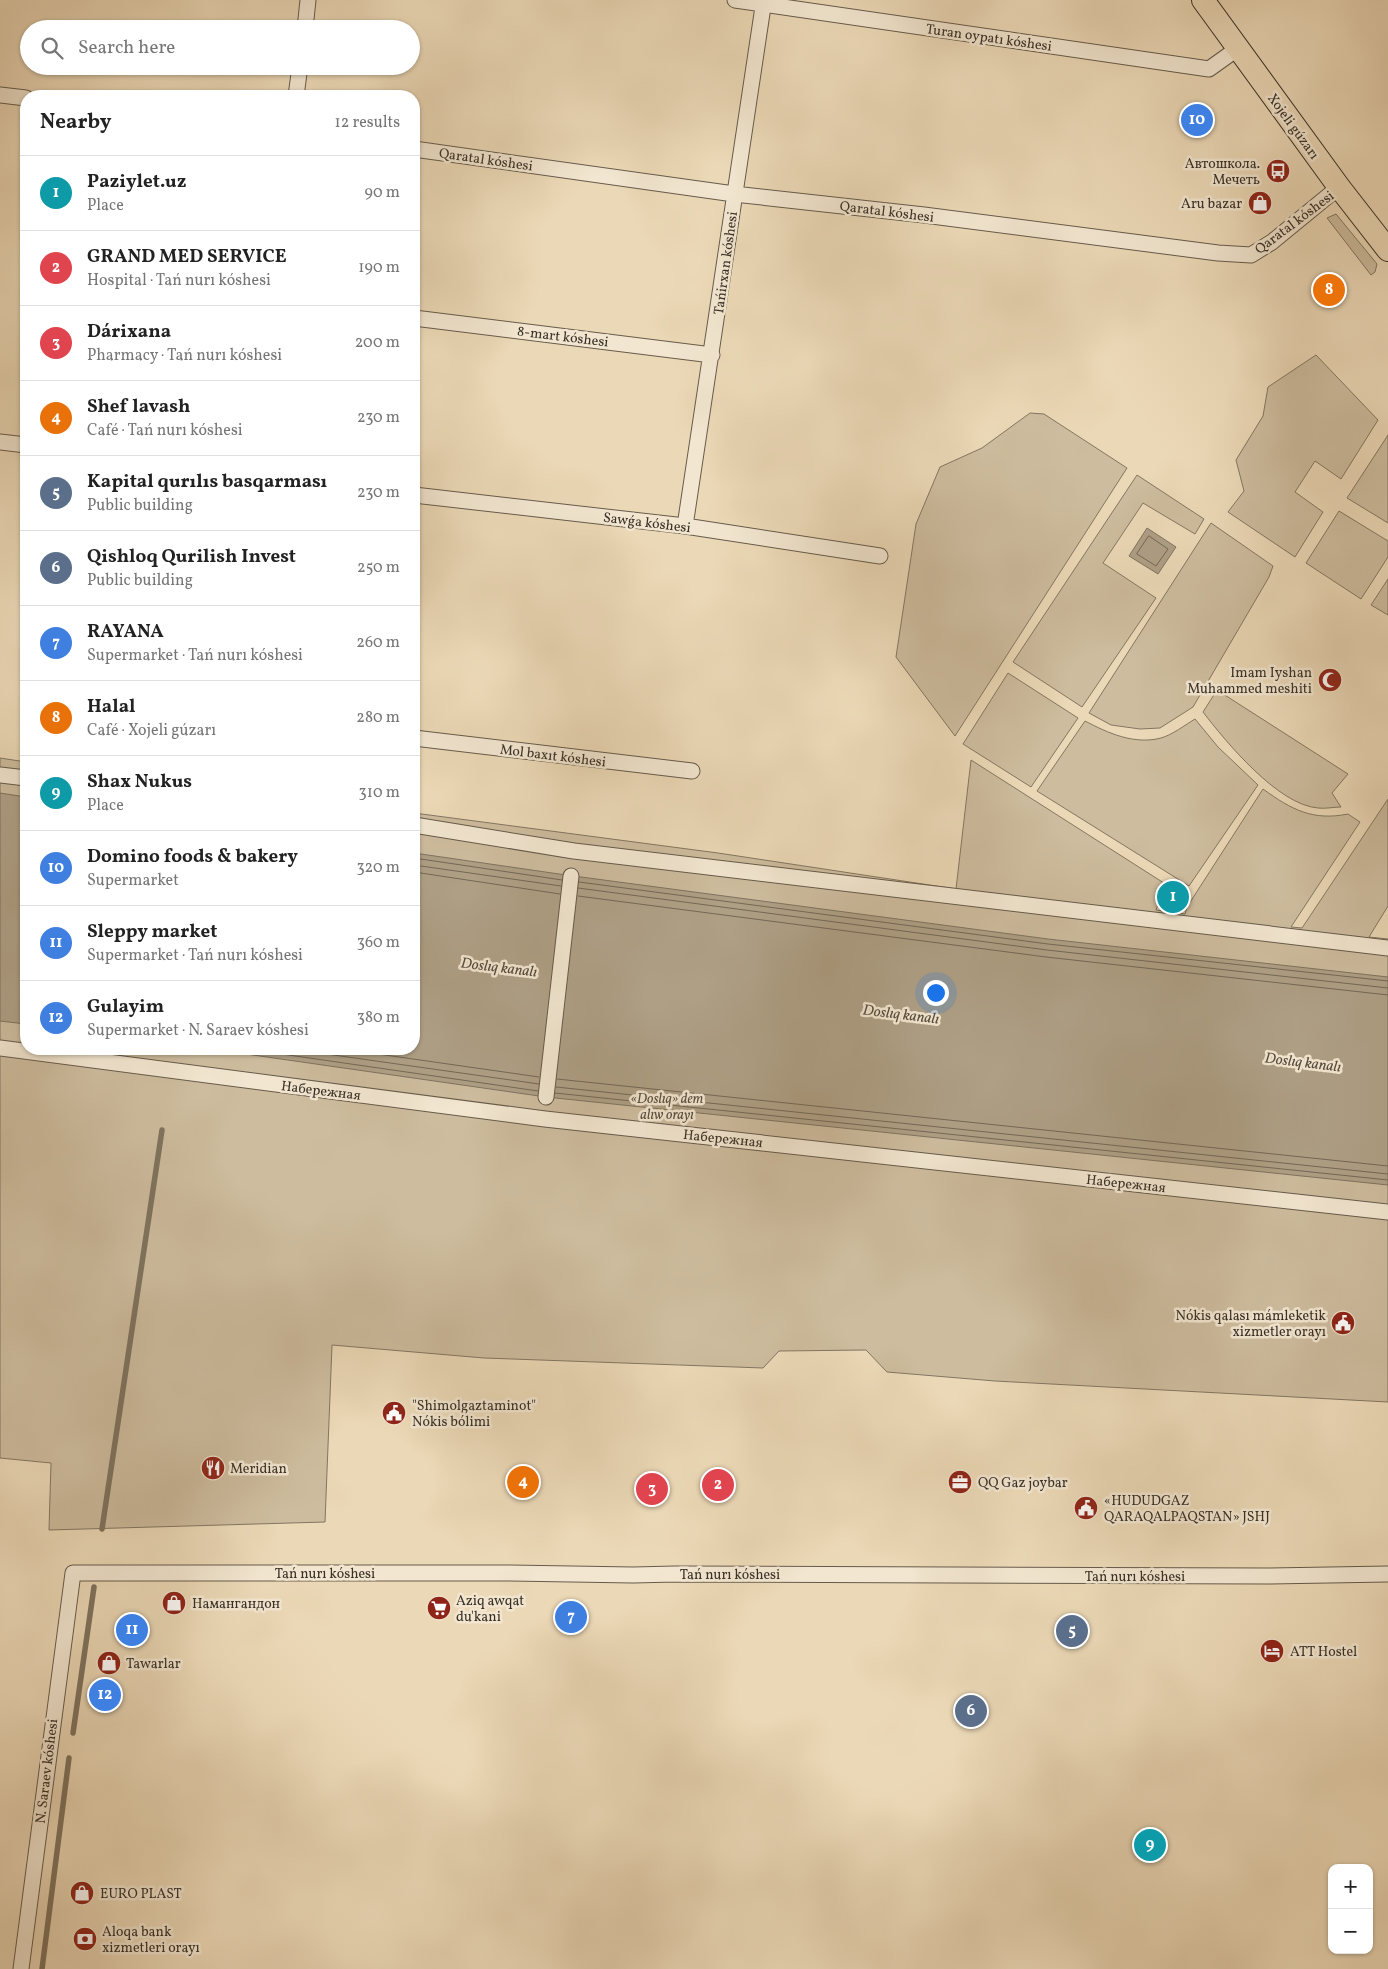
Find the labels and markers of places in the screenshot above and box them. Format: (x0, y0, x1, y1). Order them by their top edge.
pin: 10 (1181, 101, 1213, 139)
place label: Автошкола. Мечеть (1185, 155, 1260, 190)
bus stop icon: Автошкола. Мечеть (1265, 158, 1291, 184)
shop icon: Aru bazar (1247, 190, 1273, 216)
place label: Aru bazar (1181, 195, 1242, 214)
pin: 8 (1313, 271, 1345, 309)
place label: Imam Iyshan Muhammed meshiti (1187, 664, 1312, 699)
mosque icon: Imam Iyshan Muhammed meshiti (1317, 667, 1343, 693)
pin: 1 (1157, 878, 1189, 916)
place label: Nókis qalası mámleketik xizmetler orayı (1176, 1307, 1326, 1342)
public building icon: Nókis qalası mámleketik xizmetler orayı (1330, 1310, 1356, 1336)
place label: "Shimolgaztaminot" Nókis bólimi (412, 1397, 536, 1432)
public building icon: "Shimolgaztaminot" Nókis bólimi (381, 1400, 407, 1426)
restaurant icon: Meridian (200, 1455, 226, 1481)
place label: Meridian (230, 1460, 287, 1479)
pin: 4 (507, 1463, 539, 1501)
pin: 2 (702, 1466, 734, 1504)
office icon: QQ Gaz joybar (947, 1469, 973, 1495)
pin: 3 (636, 1470, 668, 1508)
place label: QQ Gaz joybar (978, 1474, 1068, 1493)
place label: «HUDUDGAZ QARAQALPAQSTAN» JSHJ (1104, 1492, 1270, 1527)
public building icon: «HUDUDGAZ QARAQALPAQSTAN» JSHJ (1073, 1495, 1099, 1521)
shop icon: Намангандон (161, 1590, 187, 1616)
place label: Aziq awqat du'kani (456, 1592, 524, 1627)
place label: Намангандон (192, 1595, 281, 1614)
supermarket icon: Aziq awqat du'kani (426, 1595, 452, 1621)
pin: 7 (555, 1598, 587, 1636)
pin: 11 (116, 1611, 148, 1649)
pin: 5 (1056, 1612, 1088, 1650)
hotel icon: ATT Hostel (1259, 1638, 1285, 1664)
place label: ATT Hostel (1290, 1643, 1357, 1662)
shop icon: Tawarlar (96, 1650, 122, 1676)
place label: Tawarlar (126, 1655, 181, 1674)
pin: 12 (89, 1676, 121, 1714)
pin: 6 (955, 1692, 987, 1730)
pin: 9 (1134, 1826, 1166, 1864)
shop icon: EURO PLAST (69, 1880, 95, 1906)
place label: EURO PLAST (100, 1885, 182, 1904)
place label: Aloqa bank xizmetleri orayı (102, 1923, 200, 1958)
bank icon: Aloqa bank xizmetleri orayı (72, 1926, 98, 1952)

